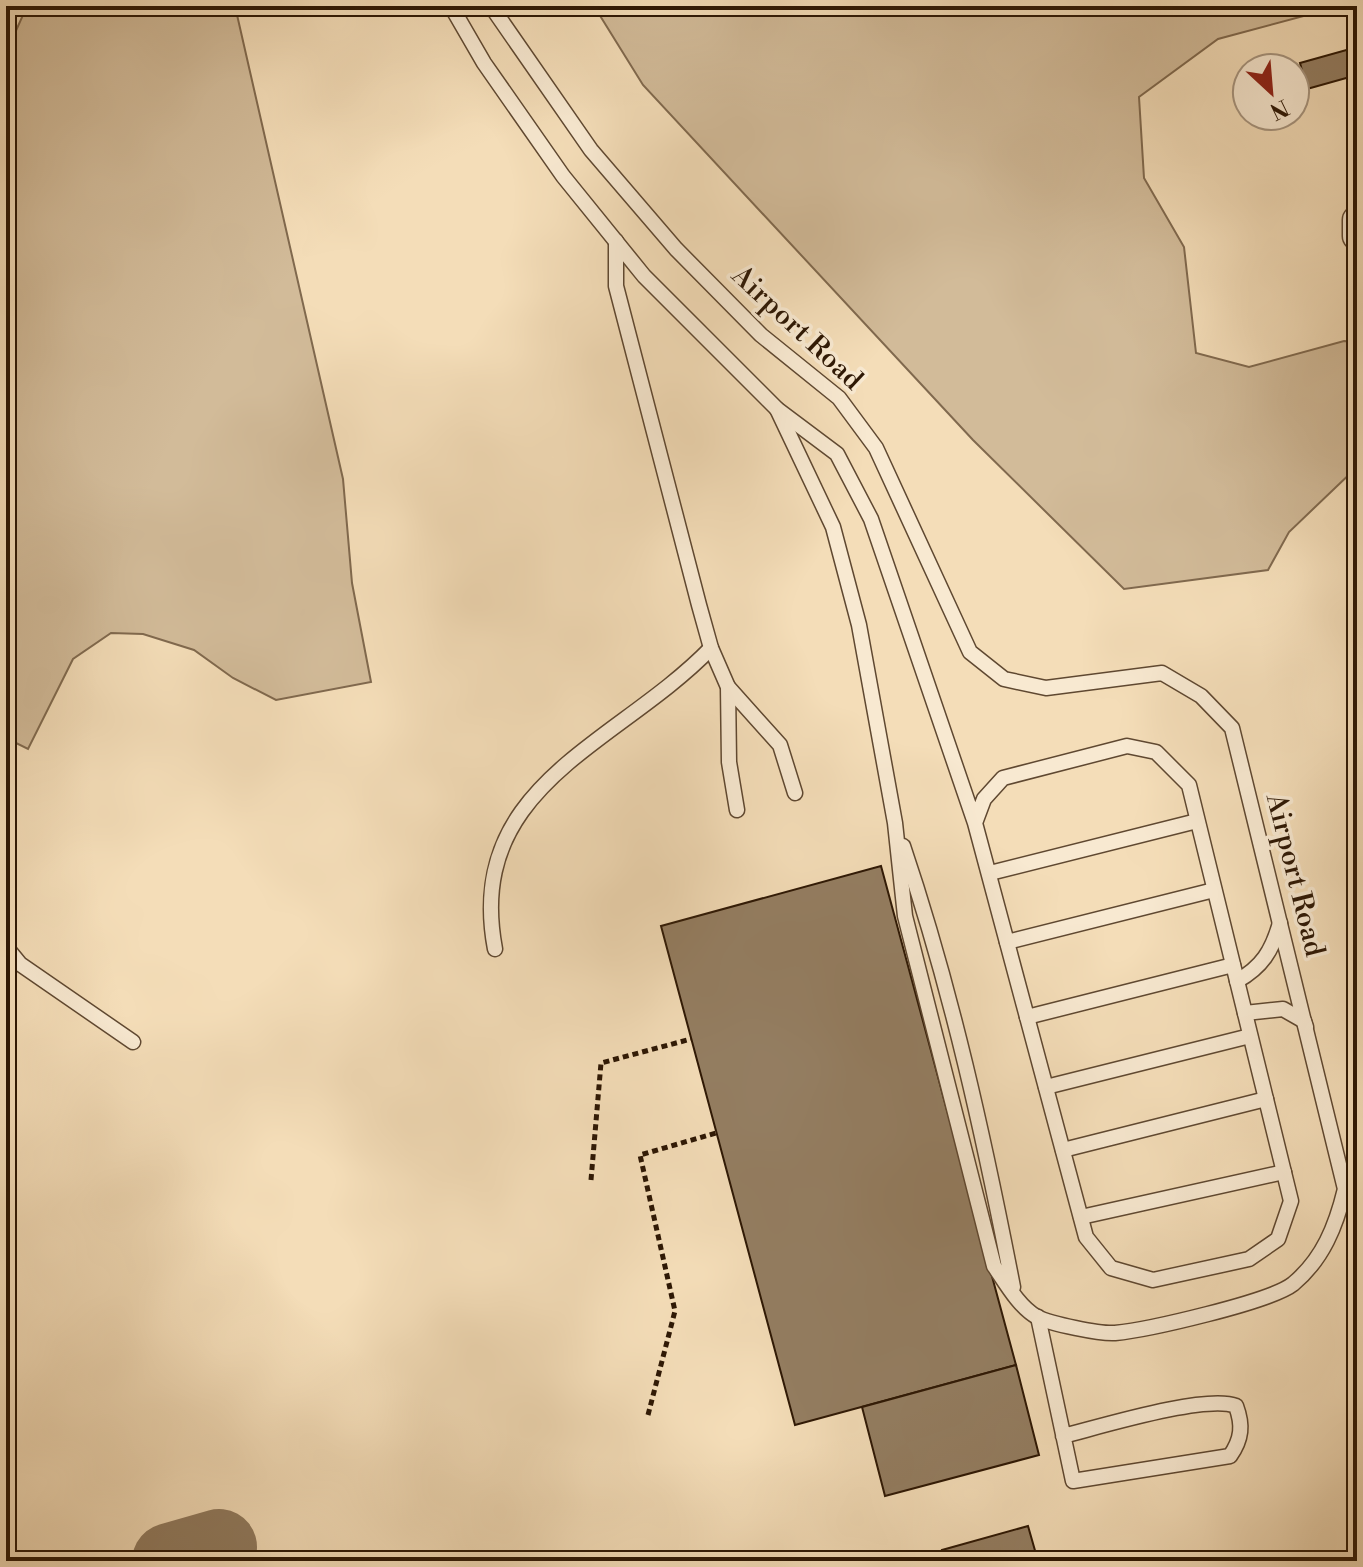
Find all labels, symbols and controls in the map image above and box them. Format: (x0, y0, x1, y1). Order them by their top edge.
north arrow (1231, 52, 1311, 132)
text: N (1265, 93, 1293, 125)
street label: Airport Road (723, 258, 870, 398)
street label: Airport Road (1258, 789, 1332, 960)

